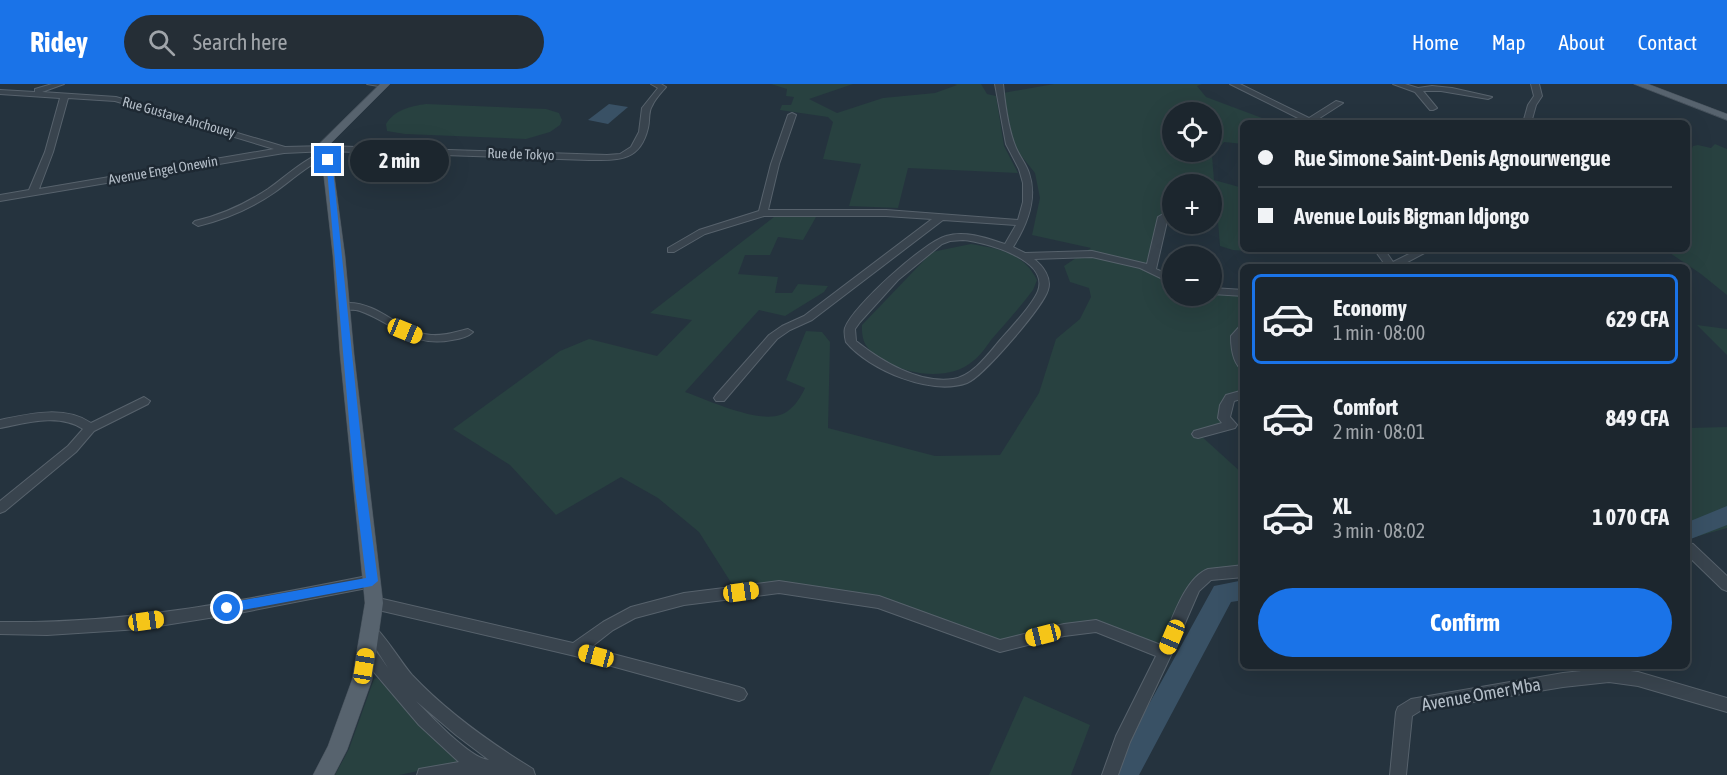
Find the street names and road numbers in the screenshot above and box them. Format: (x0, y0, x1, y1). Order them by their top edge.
street label: Rue Gustave Anchouey (121, 93, 237, 141)
street label: Rue de Tokyo (487, 145, 555, 163)
street label: Avenue Engel Onewin (107, 153, 219, 187)
street label: Avenue Omer Mba (1420, 673, 1542, 715)

